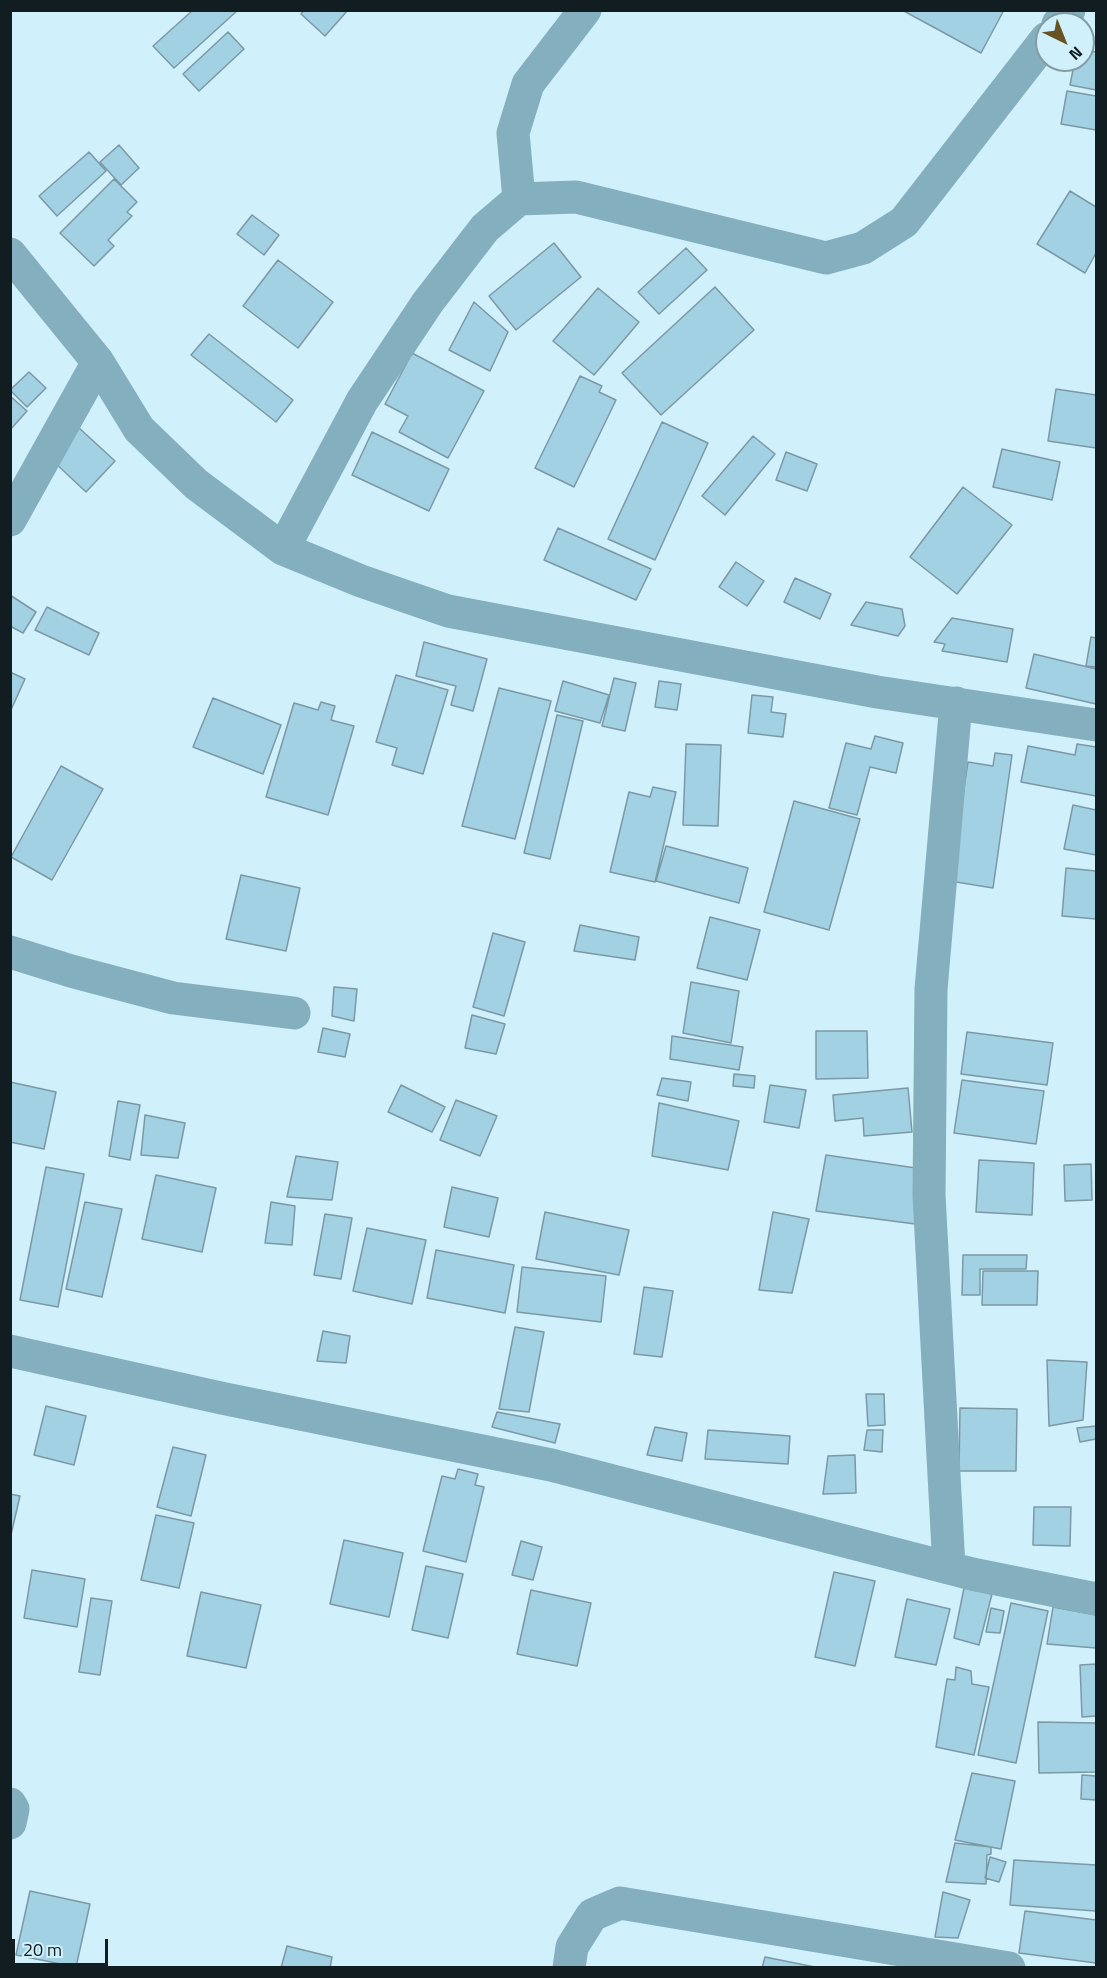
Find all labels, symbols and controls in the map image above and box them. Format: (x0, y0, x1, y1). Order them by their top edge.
north arrow (1035, 12, 1095, 72)
text: N (1064, 41, 1088, 66)
scale bar (15, 1927, 111, 1965)
text: 20 m (23, 1936, 62, 1963)

